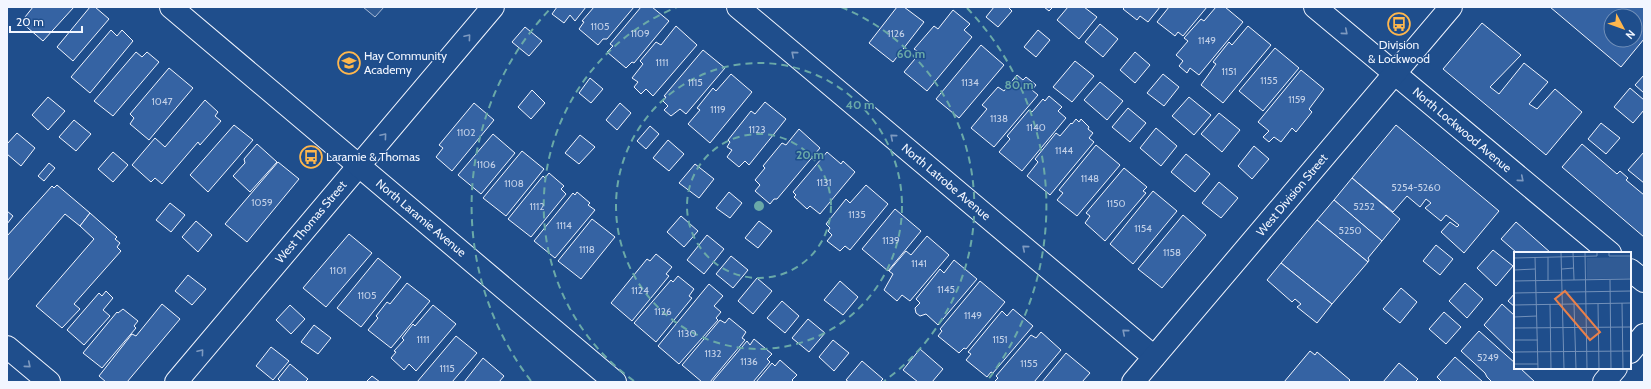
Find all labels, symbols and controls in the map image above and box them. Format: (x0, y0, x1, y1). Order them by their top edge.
scale bar (10, 8, 82, 34)
north arrow (1603, 8, 1643, 48)
bus stop icon: Division & Lockwood (1386, 11, 1412, 37)
text: 20 m (16, 14, 44, 29)
house number: 1105 (591, 20, 609, 33)
house number: 1109 (630, 27, 650, 40)
house number: 1126 (887, 27, 905, 40)
one-way arrow (1340, 27, 1347, 34)
text: N (1623, 27, 1638, 42)
one-way arrow (463, 34, 470, 41)
house number: 1149 (1198, 34, 1216, 47)
place label: Division & Lockwood (1368, 37, 1430, 66)
text: 60 m (897, 46, 925, 61)
place label: Hay Community Academy (364, 48, 447, 77)
school or university icon: Hay Community Academy (336, 50, 362, 76)
one-way arrow (791, 51, 798, 58)
house number: 1111 (655, 56, 669, 69)
house number: 1151 (1221, 65, 1237, 78)
house number: 1155 (1260, 74, 1278, 87)
house number: 1115 (687, 76, 703, 89)
house number: 1134 (961, 76, 979, 89)
text: 80 m (1005, 77, 1033, 92)
street label: North Lockwood Avenue (1410, 84, 1515, 175)
house number: 1159 (1288, 93, 1306, 106)
house number: 1047 (151, 95, 173, 108)
text: 40 m (845, 97, 875, 112)
house number: 1119 (710, 103, 726, 116)
house number: 1138 (990, 112, 1008, 125)
house number: 1140 (1026, 121, 1046, 134)
house number: 1123 (748, 123, 766, 136)
house number: 1102 (457, 126, 475, 139)
one-way arrow (380, 133, 387, 141)
one-way arrow (891, 135, 898, 142)
street label: North Latrobe Avenue (899, 140, 994, 223)
bus stop icon: Laramie & Thomas (298, 144, 324, 170)
house number: 1144 (1055, 144, 1073, 157)
text: 20 m (796, 147, 824, 162)
place label: Laramie & Thomas (326, 149, 420, 164)
street label: West Division Street (1253, 151, 1330, 239)
house number: 1106 (476, 158, 496, 171)
house number: 1148 (1081, 172, 1099, 185)
one-way arrow (1517, 175, 1524, 182)
street label: North Laramie Avenue (373, 176, 469, 260)
house number: 1131 (816, 176, 832, 189)
street label: West Thomas Street (272, 177, 349, 266)
house number: 1108 (504, 177, 524, 190)
house number: 5254-5260 (1391, 181, 1441, 194)
house number: 1059 (251, 196, 273, 209)
house number: 1150 (1107, 197, 1125, 210)
centre of rings (752, 199, 766, 213)
house number: 1112 (529, 200, 545, 213)
house number: 5252 (1353, 200, 1375, 213)
house number: 1135 (848, 208, 866, 221)
house number: 1114 (556, 219, 572, 232)
house number: 1154 (1134, 222, 1152, 235)
house number: 5250 (1338, 224, 1362, 237)
house number: 1139 (882, 234, 900, 247)
house number: 1118 (579, 243, 595, 256)
one-way arrow (1022, 245, 1030, 252)
house number: 1158 (1163, 246, 1181, 259)
inset map (1514, 252, 1631, 369)
house number: 1141 (911, 257, 927, 270)
house number: 1101 (330, 264, 346, 277)
house number: 1145 (937, 283, 955, 296)
house number: 1124 (631, 284, 649, 297)
house number: 1105 (358, 289, 376, 302)
house number: 1126 (654, 305, 672, 318)
house number: 1149 (964, 309, 982, 322)
house number: 1130 (678, 327, 696, 340)
one-way arrow (1122, 329, 1129, 336)
house number: 1111 (416, 333, 430, 346)
house number: 1151 (992, 333, 1008, 346)
house number: 1132 (704, 347, 722, 360)
one-way arrow (197, 350, 204, 357)
house number: 5249 (1477, 351, 1499, 364)
house number: 1136 (740, 355, 758, 368)
house number: 1155 (1020, 357, 1038, 370)
one-way arrow (23, 360, 30, 367)
house number: 1115 (439, 362, 455, 375)

